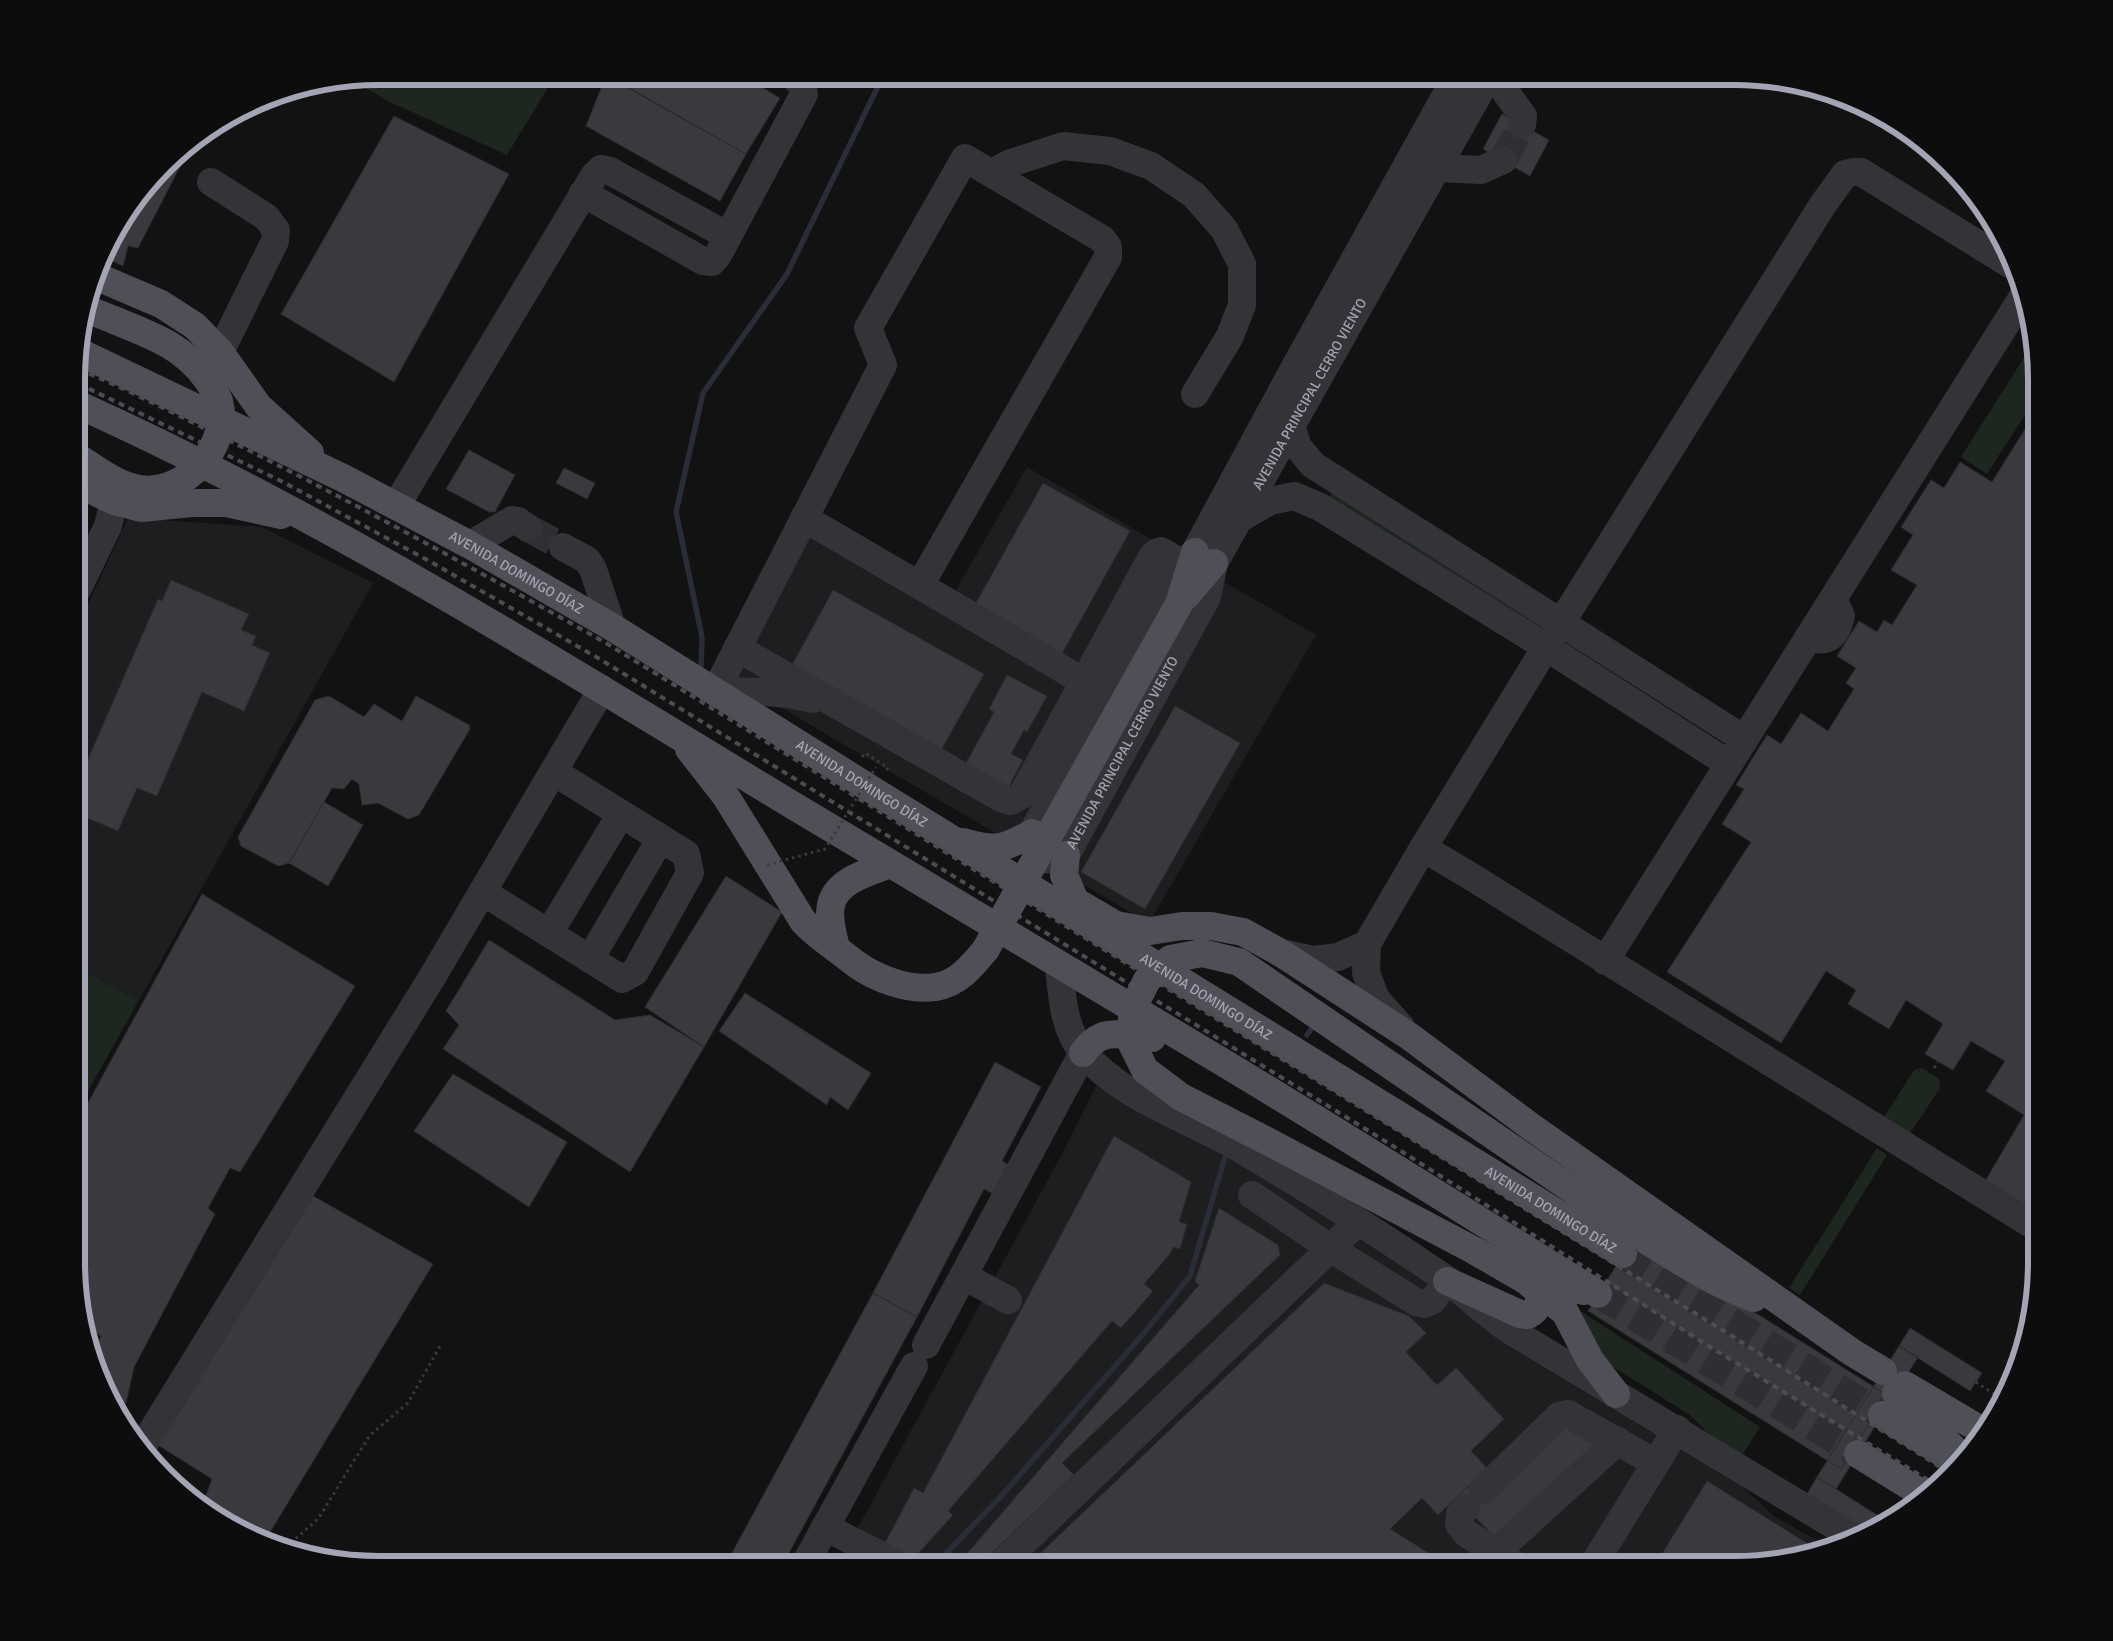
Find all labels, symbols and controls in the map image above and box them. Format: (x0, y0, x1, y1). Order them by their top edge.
street label: AVENIDA PRINCIPAL CERRO VIENTO (1249, 295, 1370, 493)
street label: AVENIDA DOMINGO DÍAZ (446, 527, 587, 617)
street label: AVENIDA PRINCIPAL CERRO VIENTO (1062, 653, 1182, 852)
street label: AVENIDA DOMINGO DÍAZ (793, 736, 931, 831)
street label: AVENIDA DOMINGO DÍAZ (1137, 949, 1276, 1044)
street label: AVENIDA DOMINGO DÍAZ (1482, 1162, 1620, 1257)

